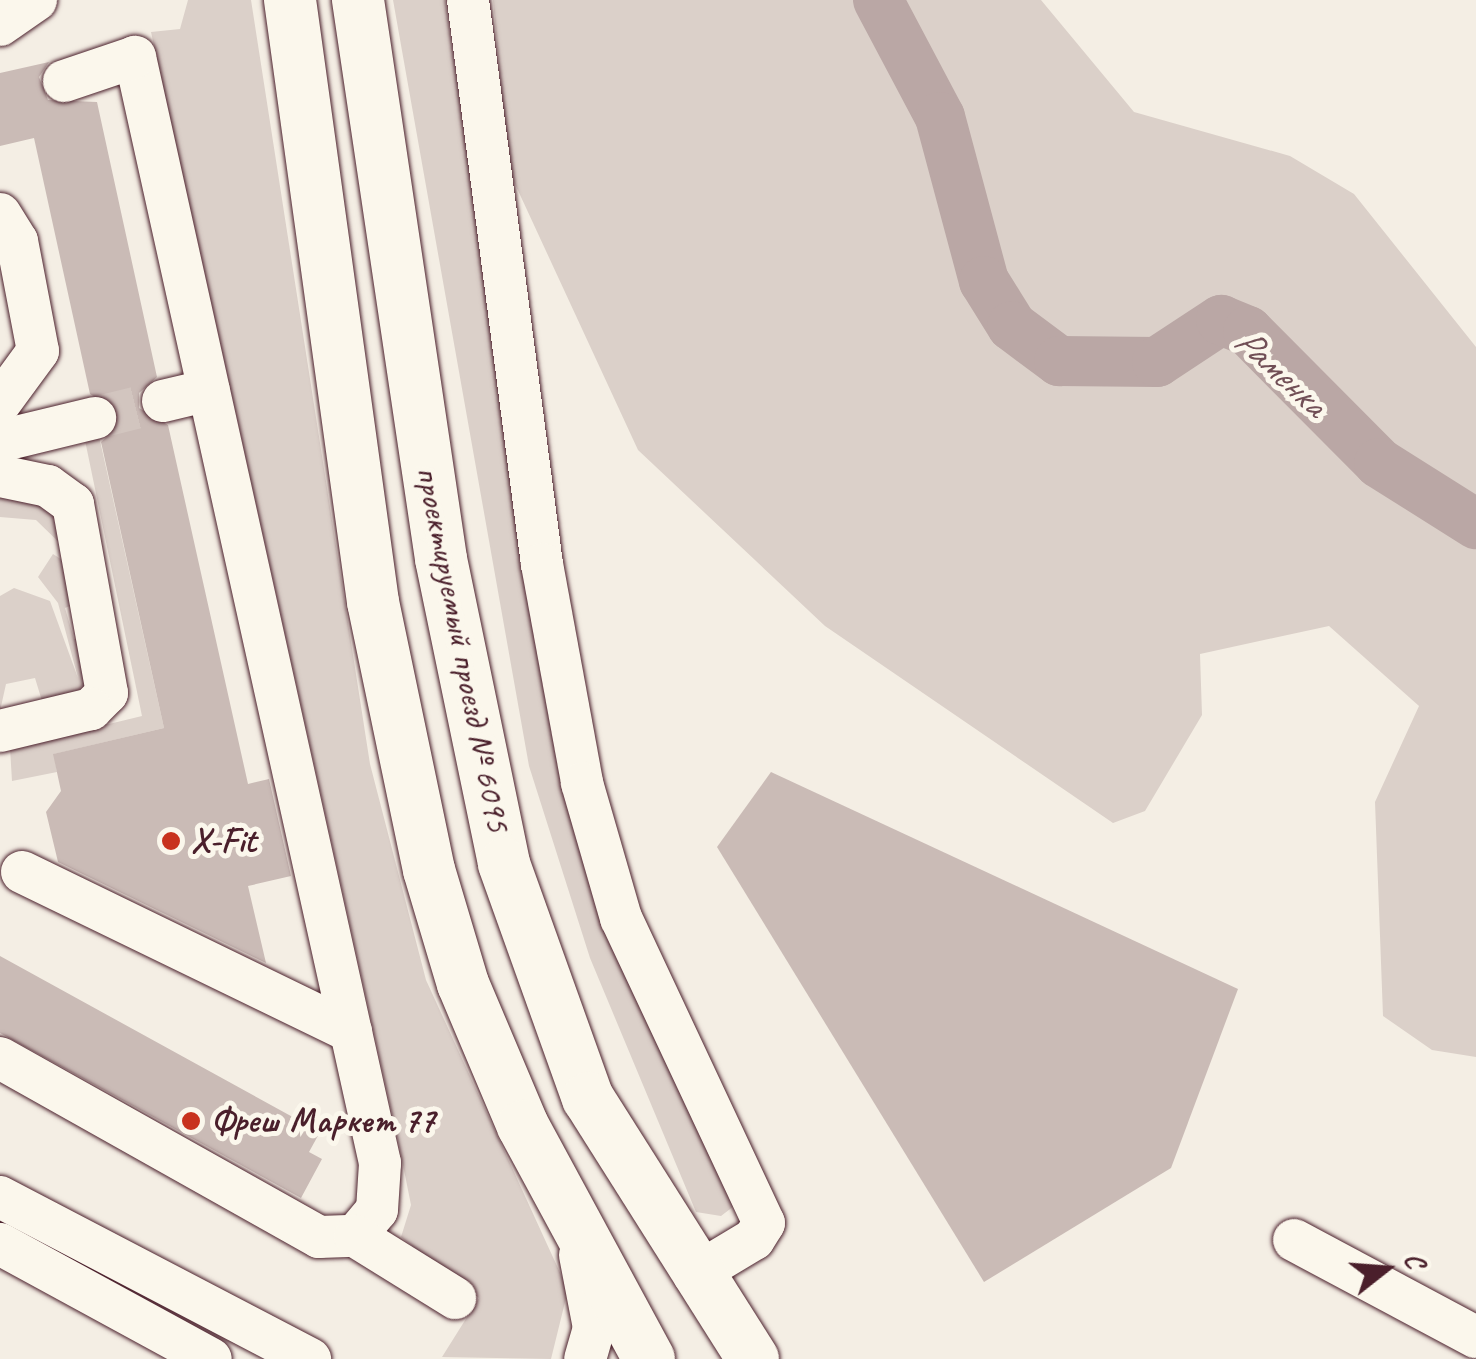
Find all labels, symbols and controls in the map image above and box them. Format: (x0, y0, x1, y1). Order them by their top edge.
water label: Раменка (1225, 318, 1337, 426)
street label: проектируемый проезд № 6095 (407, 463, 519, 835)
place label: X-Fit (191, 820, 256, 862)
marker: X-Fit (160, 830, 182, 852)
place label: Фреш Маркет 77 (211, 1100, 429, 1142)
marker: Фреш Маркет 77 (180, 1110, 202, 1132)
north arrow (1336, 1219, 1436, 1319)
text: С (1396, 1248, 1434, 1272)

